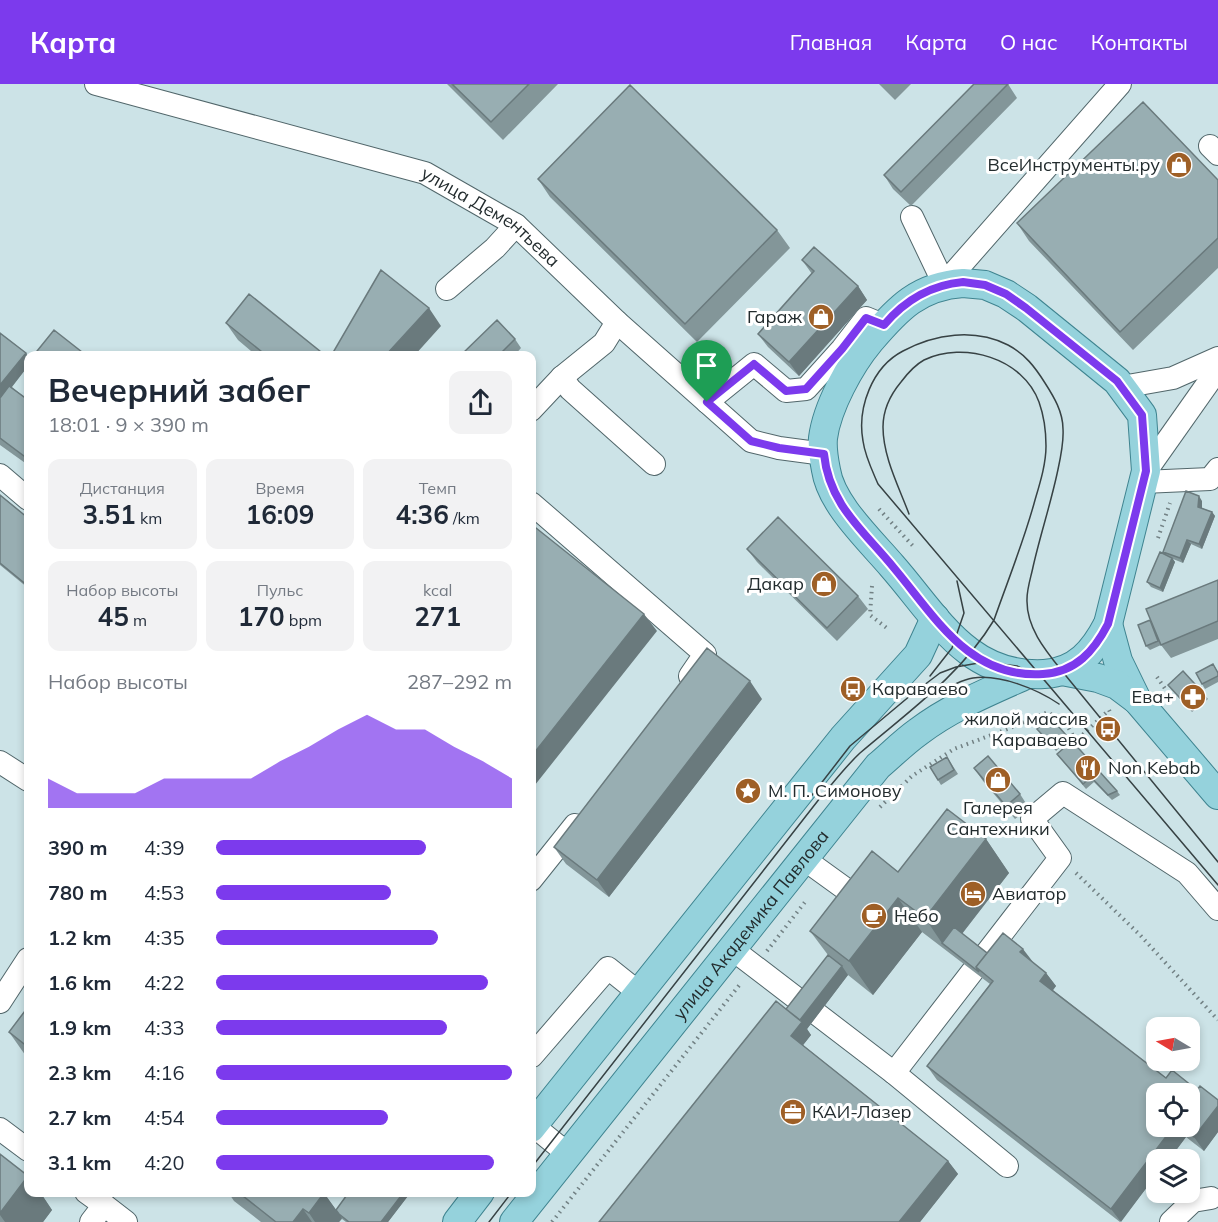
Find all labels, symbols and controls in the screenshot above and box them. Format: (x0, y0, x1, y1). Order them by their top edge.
text: Карта (30, 25, 116, 60)
text: Главная (790, 29, 872, 55)
text: Карта (905, 29, 967, 55)
text: О нас (1000, 29, 1058, 55)
text: Контакты (1091, 29, 1188, 55)
shop icon: ВсеИнструменты.ру (1164, 150, 1194, 180)
place label: ВсеИнструменты.ру (987, 153, 1160, 176)
street label: улица Дементьева (417, 161, 565, 272)
shop icon: Гараж (806, 302, 836, 332)
place label: Гараж (747, 305, 802, 328)
pin (681, 340, 732, 402)
icon: arrive (690, 349, 723, 382)
text: Вечерний забег (48, 369, 310, 410)
button: share (449, 371, 512, 434)
text: 18:01 · 9 × 390 m (48, 412, 209, 437)
text: Дистанция (80, 478, 165, 498)
text: Время (255, 478, 305, 498)
text: Темп (419, 478, 456, 498)
text: 3.51 (82, 498, 136, 531)
text: 16:09 (246, 498, 314, 531)
text: 4:36 (396, 498, 449, 531)
text: km (136, 508, 162, 528)
text: /km (449, 508, 480, 528)
shop icon: Дакар (809, 569, 839, 599)
place label: Дакар (747, 572, 804, 595)
text: Набор высоты (66, 580, 178, 600)
text: Пульс (257, 580, 303, 600)
text: kcal (423, 580, 452, 600)
text: 45 (98, 600, 129, 633)
text: 170 (238, 600, 285, 633)
text: 271 (414, 600, 461, 633)
text: m (129, 610, 147, 630)
text: bpm (285, 610, 322, 630)
text: Набор высоты (48, 669, 188, 694)
text: 287–292 m (407, 669, 512, 694)
bus stop icon: Караваево (838, 674, 868, 704)
place label: Караваево (872, 677, 968, 700)
pharmacy icon: Ева+ (1178, 682, 1208, 712)
place label: Ева+ (1132, 685, 1174, 708)
place label: жилой массив Караваево (964, 707, 1088, 751)
bus stop icon: жилой массив Караваево (1093, 714, 1123, 744)
restaurant icon: Non Kebab (1073, 753, 1103, 783)
place label: Non Kebab (1108, 756, 1200, 779)
shop icon: Галерея Сантехники (983, 765, 1013, 795)
place icon: М. П. Симонову (733, 776, 763, 806)
place label: М. П. Симонову (768, 779, 902, 802)
place label: Галерея Сантехники (946, 796, 1050, 840)
street label: улица Академика Павлова (668, 825, 834, 1025)
text: 390 m (48, 835, 107, 860)
text: 4:39 (144, 835, 185, 860)
hotel icon: Авиатор (958, 879, 988, 909)
text: 780 m (48, 880, 107, 905)
text: 4:53 (144, 880, 185, 905)
place label: Авиатор (992, 882, 1067, 905)
cafe icon: Небо (859, 901, 889, 931)
place label: Небо (894, 904, 939, 927)
text: 1.2 km (48, 925, 111, 950)
text: 4:35 (144, 925, 185, 950)
text: 1.6 km (48, 970, 111, 995)
text: 4:22 (144, 970, 185, 995)
text: 1.9 km (48, 1015, 111, 1040)
text: 4:33 (144, 1015, 185, 1040)
north arrow (1146, 1017, 1200, 1071)
map controls (1146, 1017, 1200, 1203)
text: 2.3 km (48, 1060, 111, 1085)
text: 4:16 (144, 1060, 185, 1085)
button: locate (1146, 1083, 1200, 1137)
office icon: КАИ-Лазер (778, 1097, 808, 1127)
place label: КАИ-Лазер (812, 1100, 912, 1123)
text: 2.7 km (48, 1105, 111, 1130)
text: 4:54 (144, 1105, 185, 1130)
button: layers (1146, 1149, 1200, 1203)
text: 3.1 km (48, 1150, 111, 1175)
text: 4:20 (144, 1150, 185, 1175)

